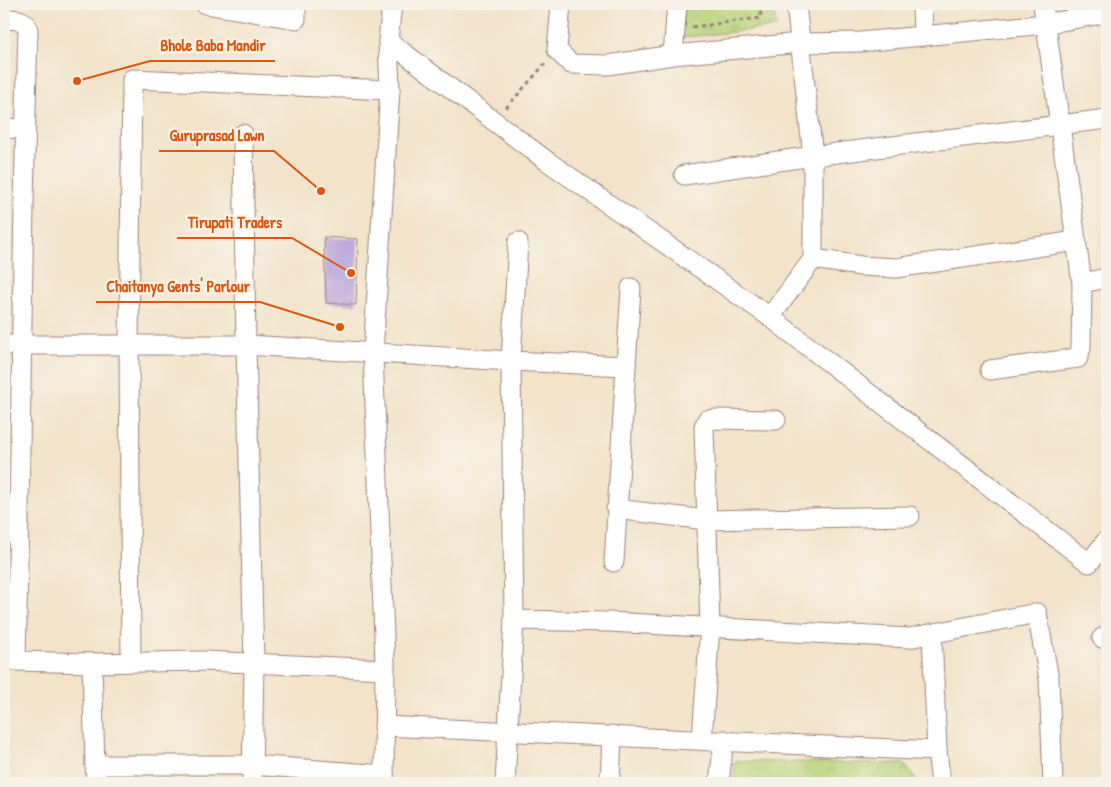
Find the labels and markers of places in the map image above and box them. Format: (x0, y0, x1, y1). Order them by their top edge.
callout: Bhole Baba Mandir (150, 30, 275, 61)
callout: Guruprasad Lawn (159, 120, 274, 151)
callout: Tirupati Traders (177, 207, 292, 238)
callout: Chaitanya Gents' Parlour (96, 271, 260, 302)

